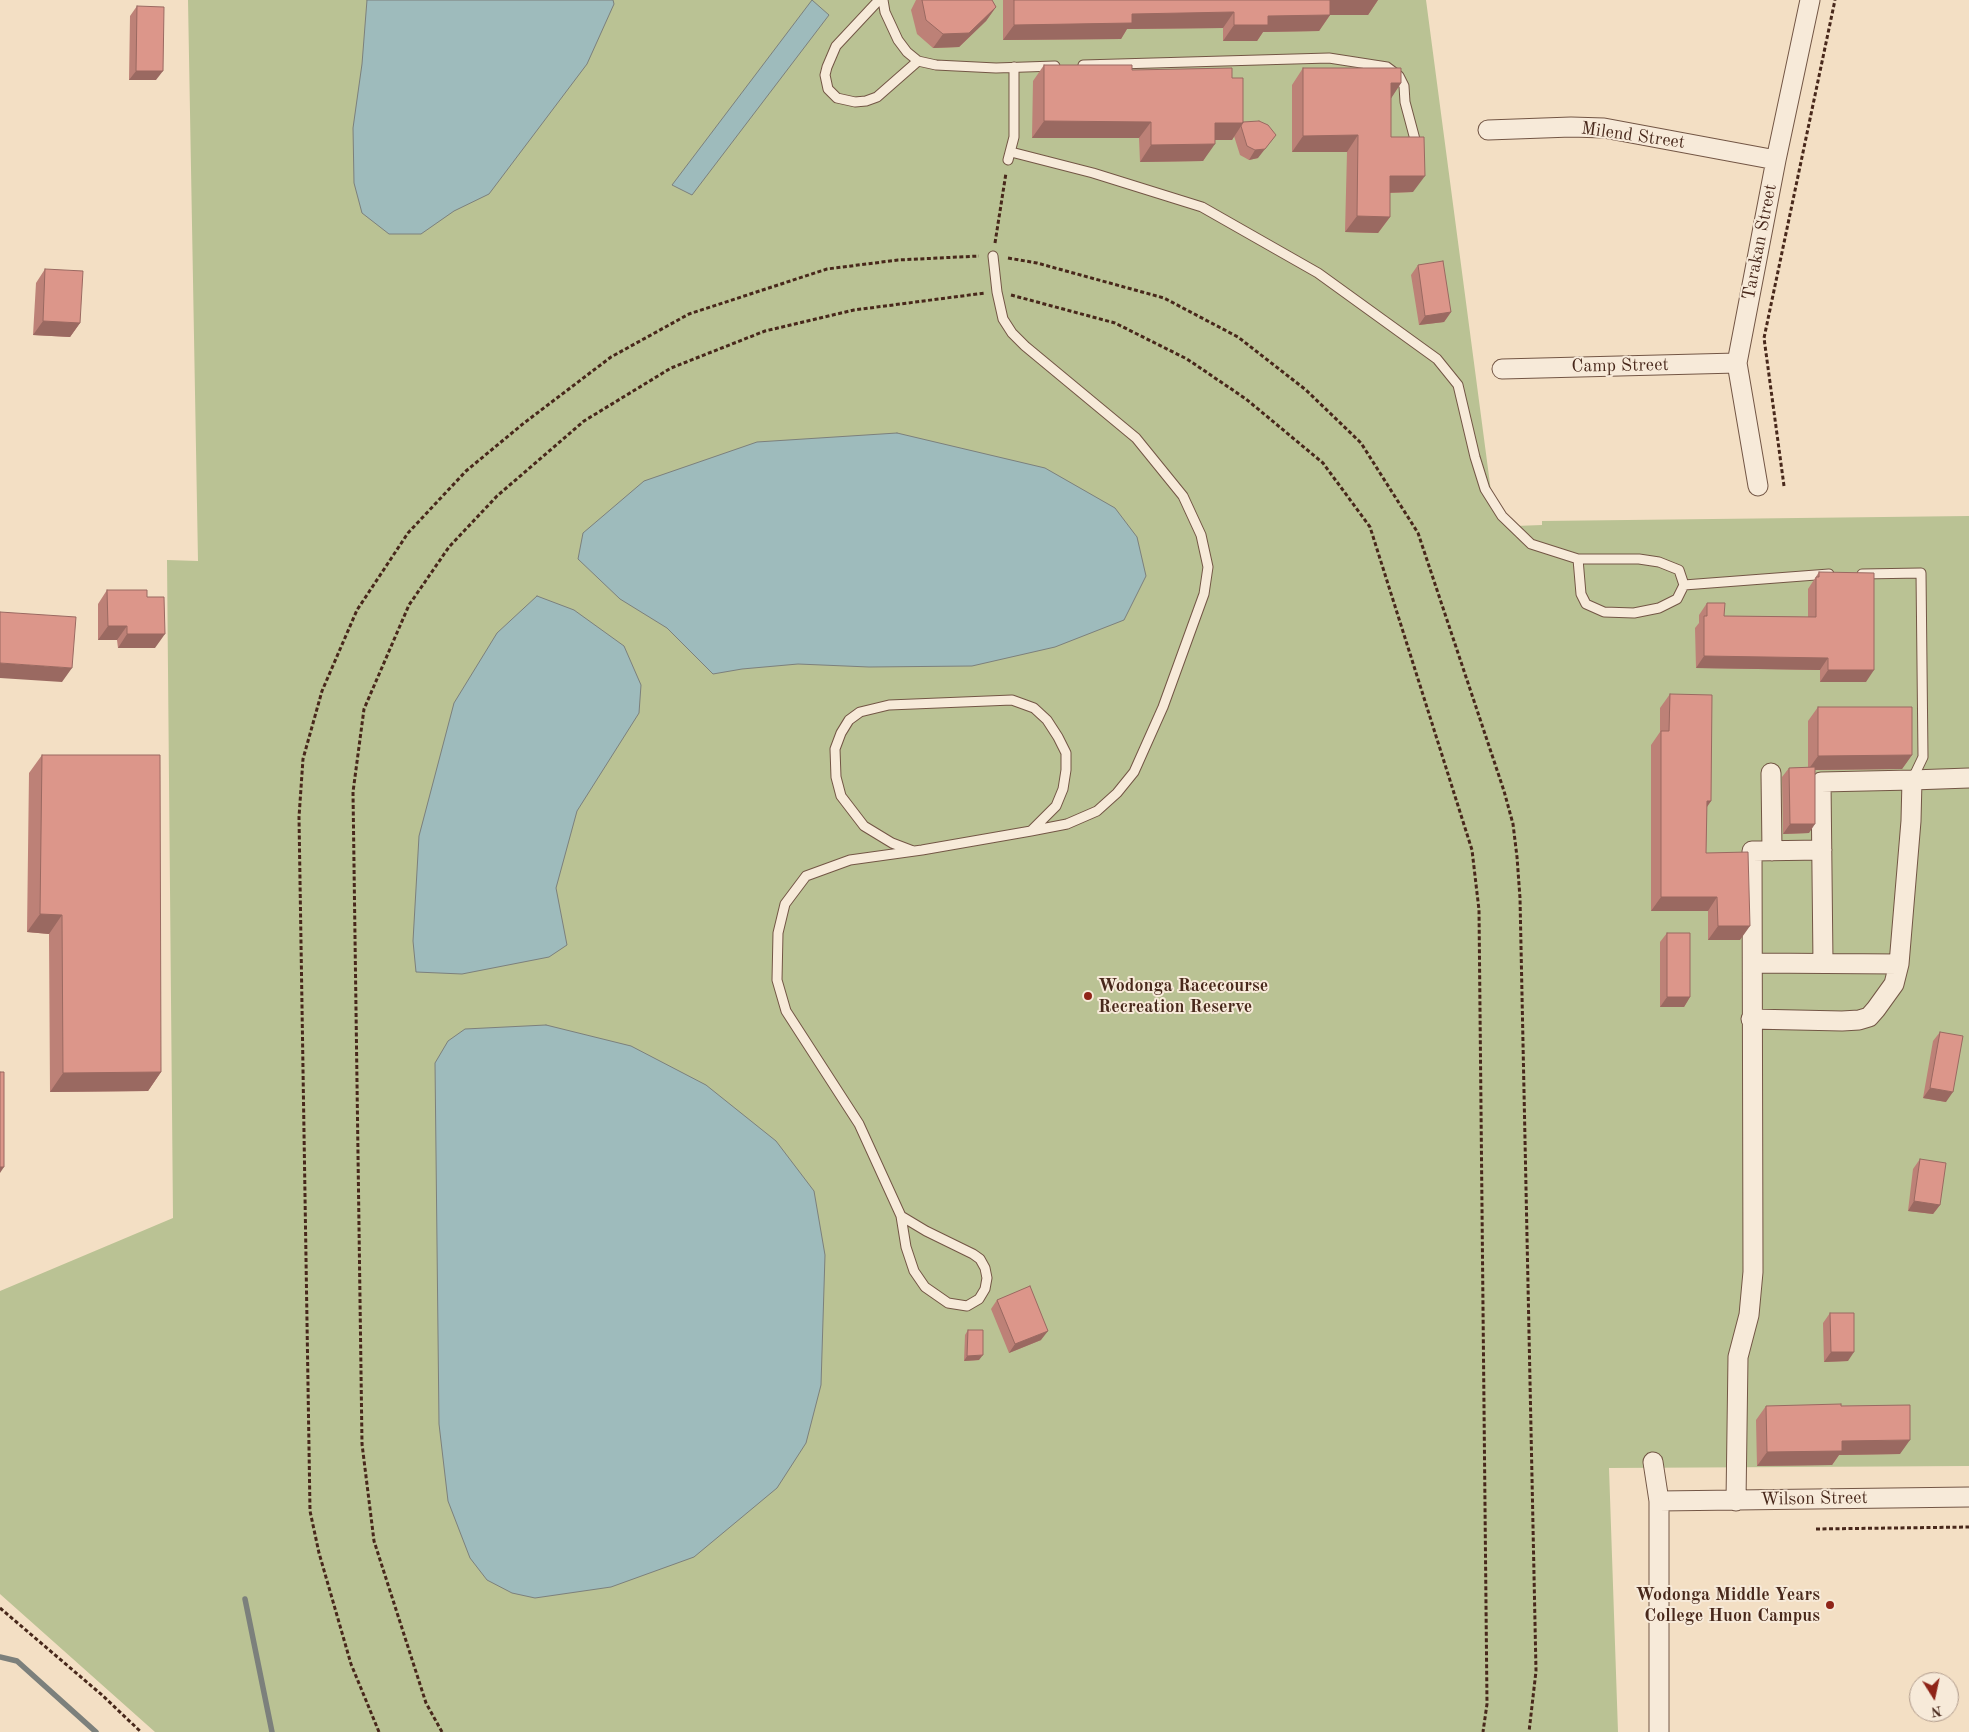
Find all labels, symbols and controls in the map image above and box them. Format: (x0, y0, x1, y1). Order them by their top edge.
street label: Milend Street (1580, 118, 1686, 154)
street label: Tarakan Street (1738, 182, 1782, 302)
street label: Camp Street (1571, 354, 1669, 378)
place label: Wodonga Racecourse Recreation Reserve (1098, 975, 1268, 1018)
marker: Wodonga Racecourse Recreation Reserve (1082, 990, 1094, 1002)
street label: Wilson Street (1760, 1487, 1868, 1511)
place label: Wodonga Middle Years College Huon Campus (1635, 1584, 1820, 1626)
marker: Wodonga Middle Years College Huon Campus (1824, 1599, 1836, 1611)
north arrow (1909, 1672, 1959, 1722)
text: N (1930, 1703, 1943, 1719)

